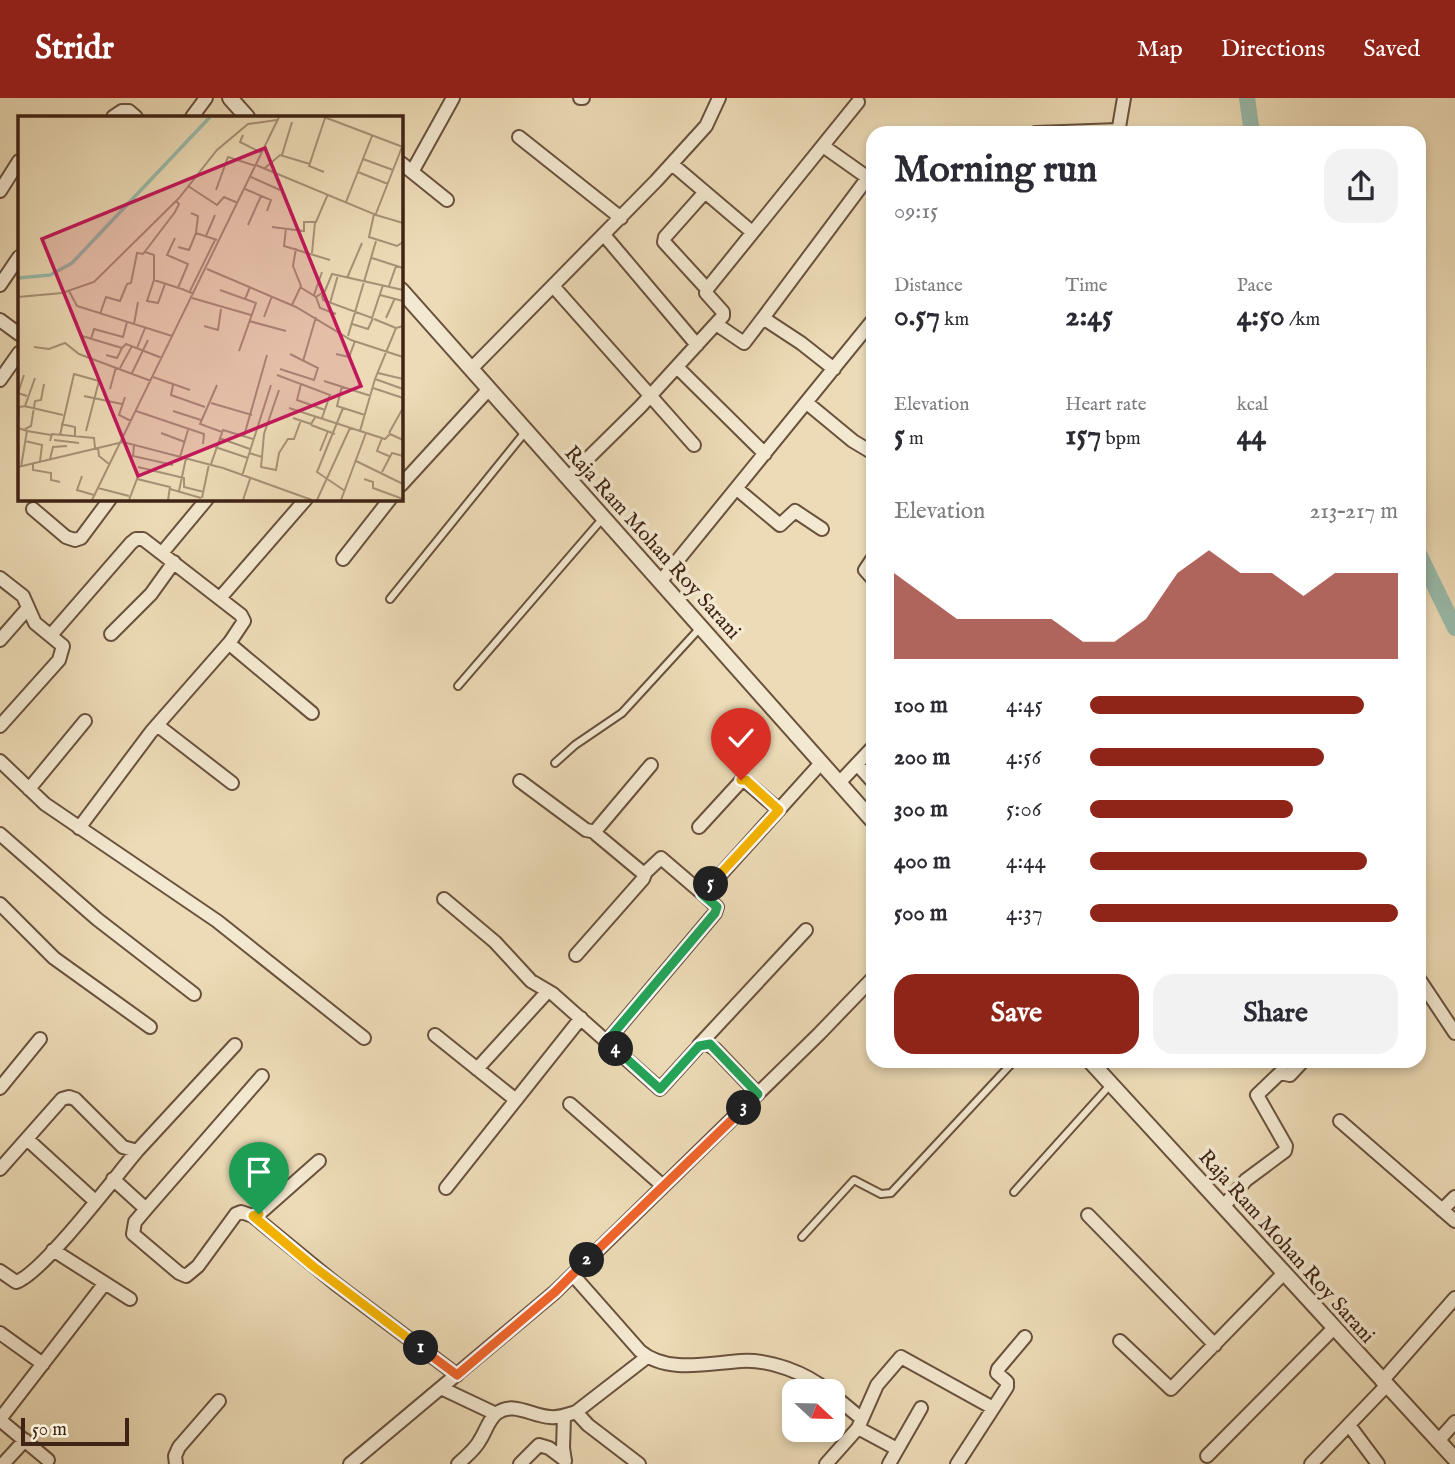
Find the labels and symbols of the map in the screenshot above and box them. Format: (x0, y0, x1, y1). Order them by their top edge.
inset map (18, 116, 402, 500)
street label: Raja Ram Mohan Roy Sarani (558, 441, 746, 645)
pin (711, 708, 771, 780)
pin: 5 (694, 866, 728, 902)
pin: 4 (598, 1032, 634, 1066)
pin: 3 (726, 1090, 762, 1126)
pin (229, 1142, 289, 1214)
street label: Raja Ram Mohan Roy Sarani (1192, 1145, 1380, 1349)
pin: 2 (570, 1242, 604, 1278)
pin: 1 (404, 1330, 438, 1366)
north arrow (782, 1379, 845, 1442)
scale bar (21, 1415, 130, 1447)

